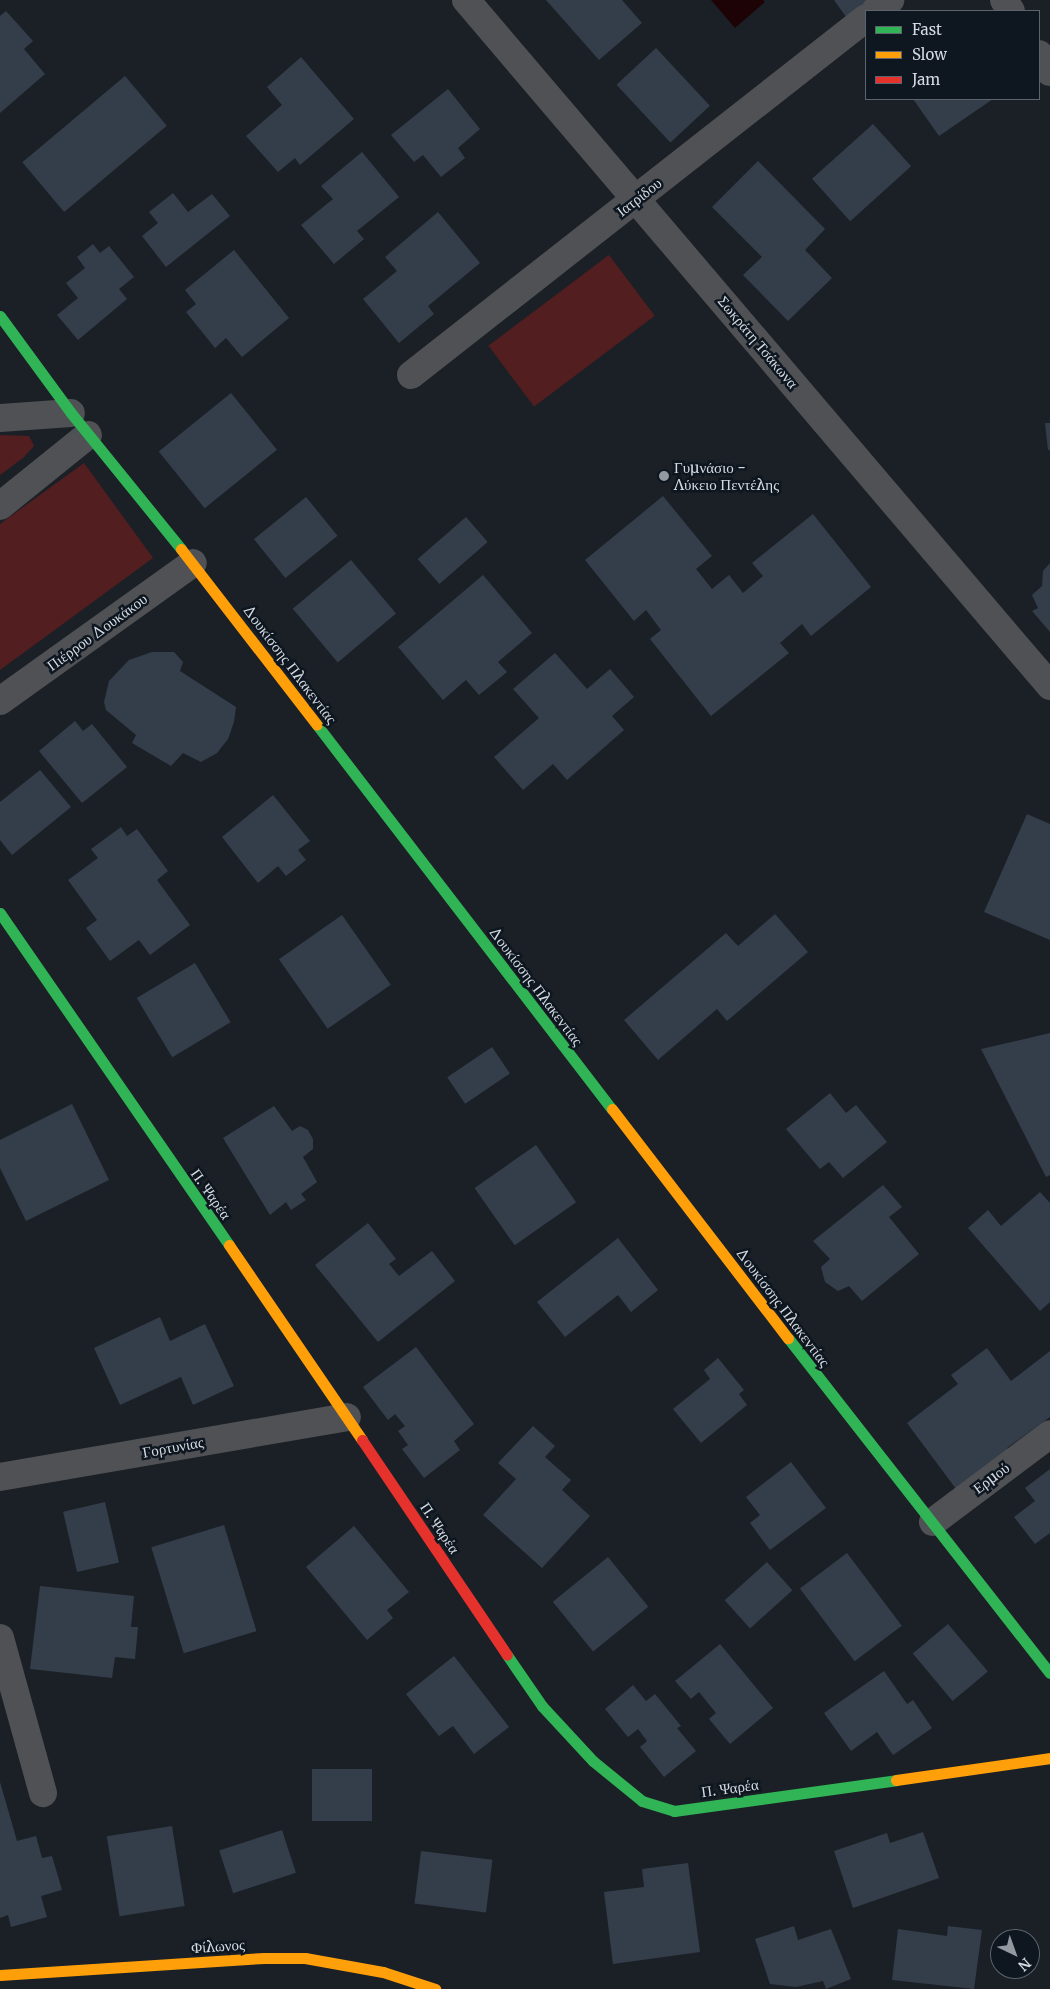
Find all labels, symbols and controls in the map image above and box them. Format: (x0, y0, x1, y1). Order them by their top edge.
legend (865, 10, 1040, 100)
text: Fast (912, 20, 942, 39)
text: Slow (912, 45, 947, 64)
text: Jam (912, 70, 940, 89)
street label: Ιατρίδου (613, 174, 665, 220)
street label: Σωκράτη Τσάκωνα (714, 292, 802, 392)
place label: Γυμνάσιο - Λύκειο Πεντέλης (674, 458, 779, 493)
marker: Γυμνάσιο - Λύκειο Πεντέλης (658, 470, 670, 482)
street label: Πιέρρου Δουκάκου (43, 590, 151, 674)
street label: Δουκίσσης Πλακεντίας (239, 601, 341, 727)
street label: Δουκίσσης Πλακεντίας (485, 923, 587, 1049)
street label: Π. Ψαρέα (187, 1165, 235, 1223)
street label: Δουκίσσης Πλακεντίας (732, 1244, 834, 1370)
street label: Γορτυνίας (141, 1433, 205, 1461)
street label: Ερμού (969, 1458, 1013, 1498)
street label: Π. Ψαρέα (416, 1499, 464, 1557)
street label: Π. Ψαρέα (700, 1775, 760, 1801)
north arrow (990, 1929, 1040, 1979)
street label: Φίλωνος (191, 1935, 245, 1957)
text: N (1014, 1954, 1035, 1975)

